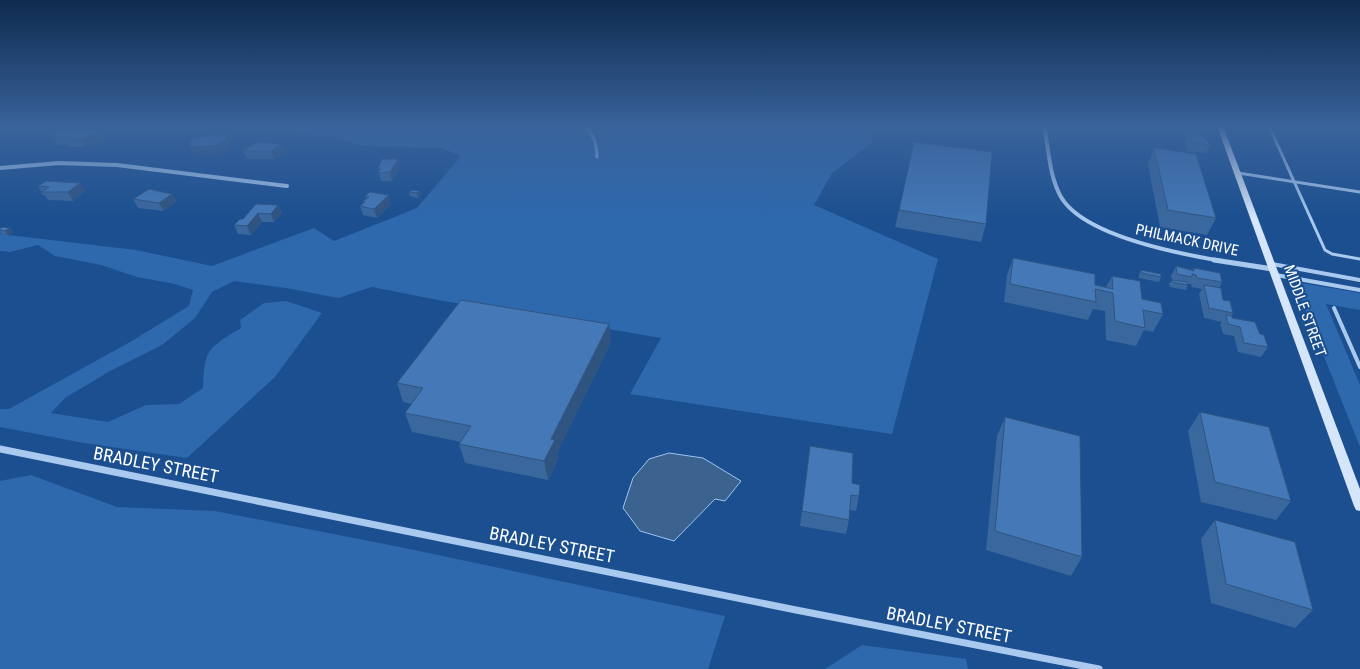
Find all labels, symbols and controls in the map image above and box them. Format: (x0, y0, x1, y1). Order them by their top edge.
street label: PHILMACK DRIVE (1134, 220, 1240, 260)
street label: MIDDLE STREET (1280, 263, 1330, 360)
street label: BRADLEY STREET (92, 442, 220, 487)
street label: BRADLEY STREET (488, 522, 616, 567)
street label: BRADLEY STREET (885, 602, 1013, 647)

